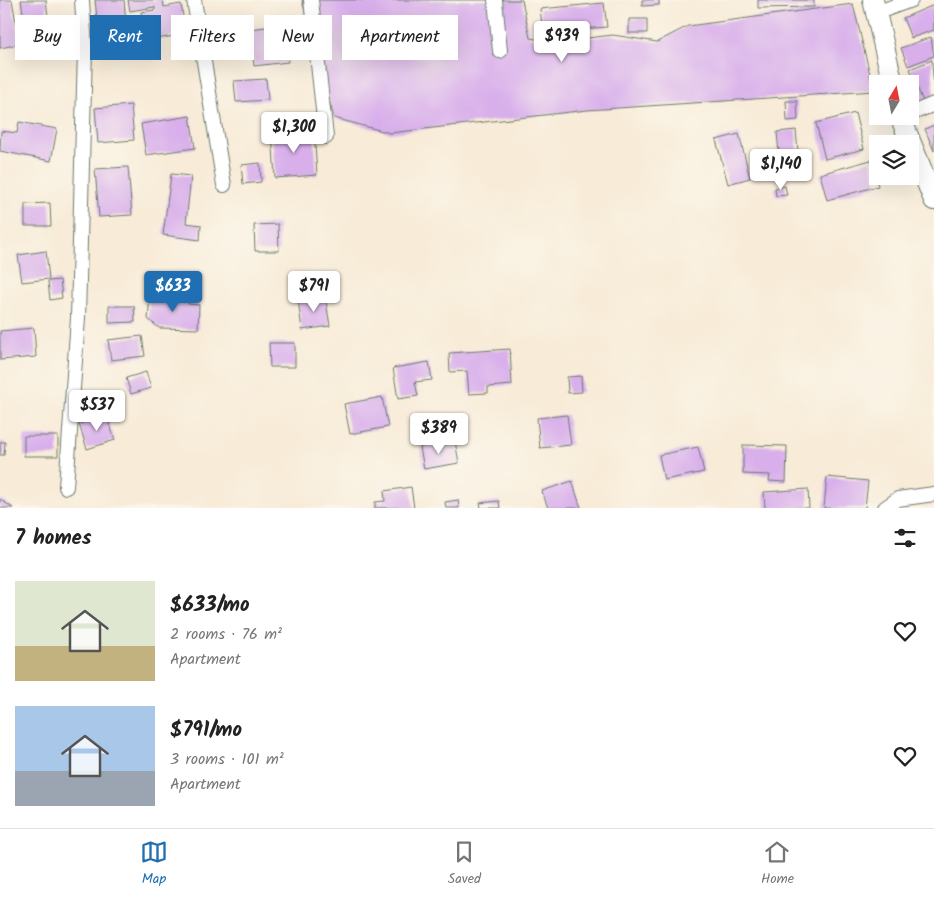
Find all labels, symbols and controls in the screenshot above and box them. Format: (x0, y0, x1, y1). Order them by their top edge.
chip: Buy (15, 15, 80, 60)
chip: Rent (90, 15, 161, 60)
chip: Filters (171, 15, 254, 60)
chip: New (264, 15, 332, 60)
chip: Apartment (342, 15, 458, 60)
pin: $939 (532, 20, 592, 63)
text: $939 (545, 24, 579, 49)
north arrow (869, 75, 919, 125)
map controls (869, 75, 919, 185)
pin: $1,300 (253, 112, 335, 154)
text: $1,300 (272, 115, 316, 140)
button: layers (869, 135, 919, 185)
pin: $1,140 (740, 148, 822, 191)
text: $1,140 (761, 152, 801, 177)
pin: $633 (143, 270, 203, 313)
pin: $791 (284, 270, 344, 313)
text: $633 (155, 274, 191, 299)
text: $791 (299, 274, 329, 299)
pin: $537 (67, 390, 127, 432)
text: $537 (80, 393, 114, 418)
pin: $389 (409, 412, 469, 455)
text: $389 (421, 416, 457, 441)
text: 7 homes (15, 522, 92, 555)
icon: filters (891, 524, 919, 552)
text: $633/mo (170, 589, 250, 622)
icon: home (55, 601, 115, 661)
icon: heart (891, 617, 919, 645)
text: 2 rooms · 76 m² (170, 622, 282, 647)
text: Apartment (170, 647, 241, 672)
text: $791/mo (170, 714, 242, 747)
icon: home (55, 726, 115, 786)
icon: heart (891, 742, 919, 770)
text: 3 rooms · 101 m² (170, 747, 284, 772)
text: Apartment (170, 772, 241, 797)
tab: Map (140, 838, 168, 890)
tab: Saved (448, 838, 481, 890)
tab: Home (761, 838, 794, 890)

